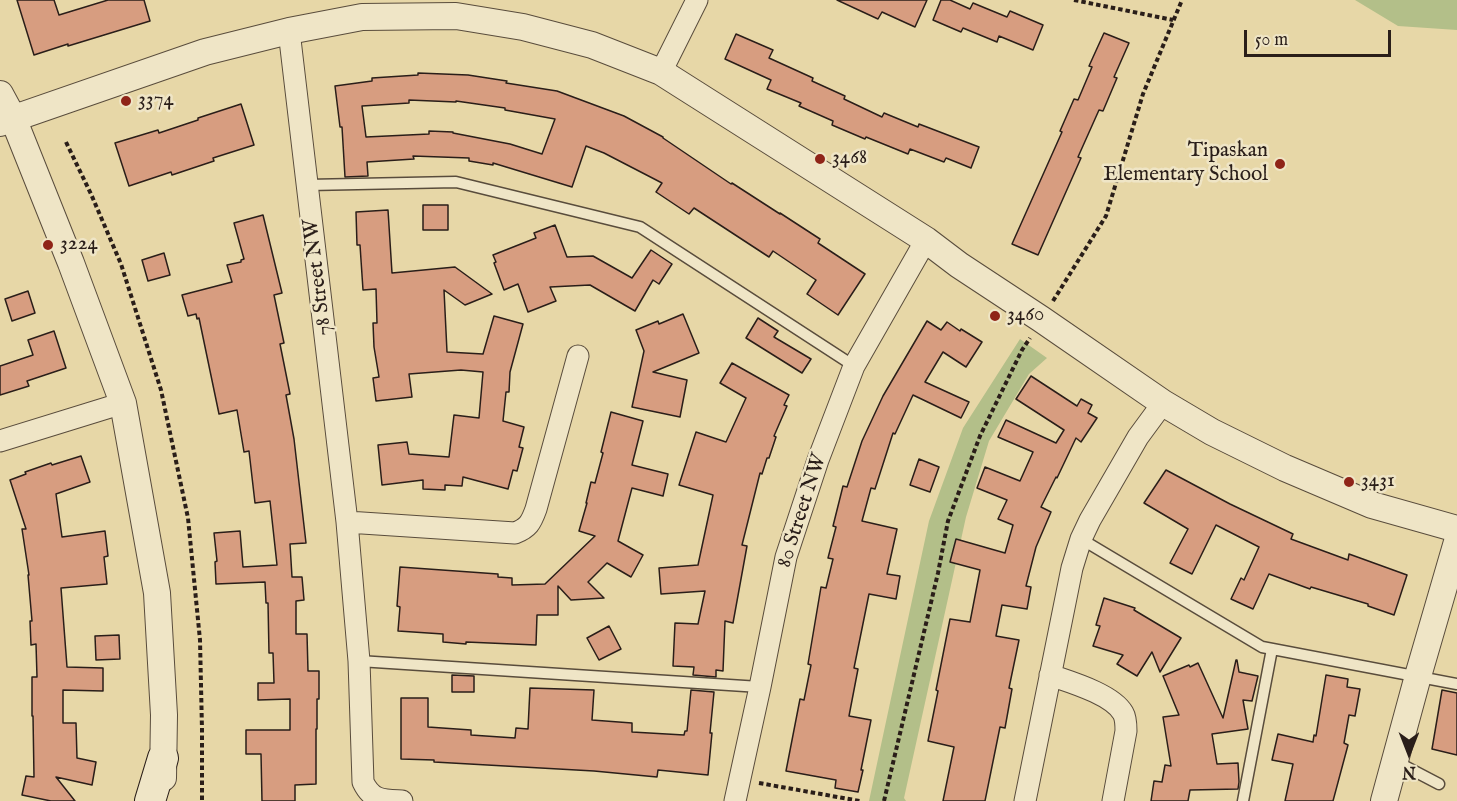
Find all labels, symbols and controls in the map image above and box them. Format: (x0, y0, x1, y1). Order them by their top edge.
scale bar (1247, 18, 1394, 56)
text: 50 m (1255, 29, 1288, 52)
place label: 3374 (138, 88, 174, 114)
marker: 3374 (119, 94, 133, 108)
place label: Tipaskan Elementary School (1103, 139, 1268, 189)
place label: 3468 (832, 146, 867, 172)
marker: 3468 (813, 152, 827, 166)
marker: Tipaskan Elementary School (1273, 157, 1287, 171)
street label: 78 Street NW (299, 217, 339, 337)
place label: 3224 (60, 232, 98, 258)
marker: 3224 (41, 238, 55, 252)
place label: 3460 (1007, 303, 1044, 329)
marker: 3460 (988, 309, 1002, 323)
street label: 80 Street NW (773, 451, 833, 571)
place label: 3431 (1361, 469, 1395, 495)
marker: 3431 (1342, 475, 1356, 489)
north arrow (1379, 723, 1439, 783)
text: N (1402, 761, 1416, 781)

